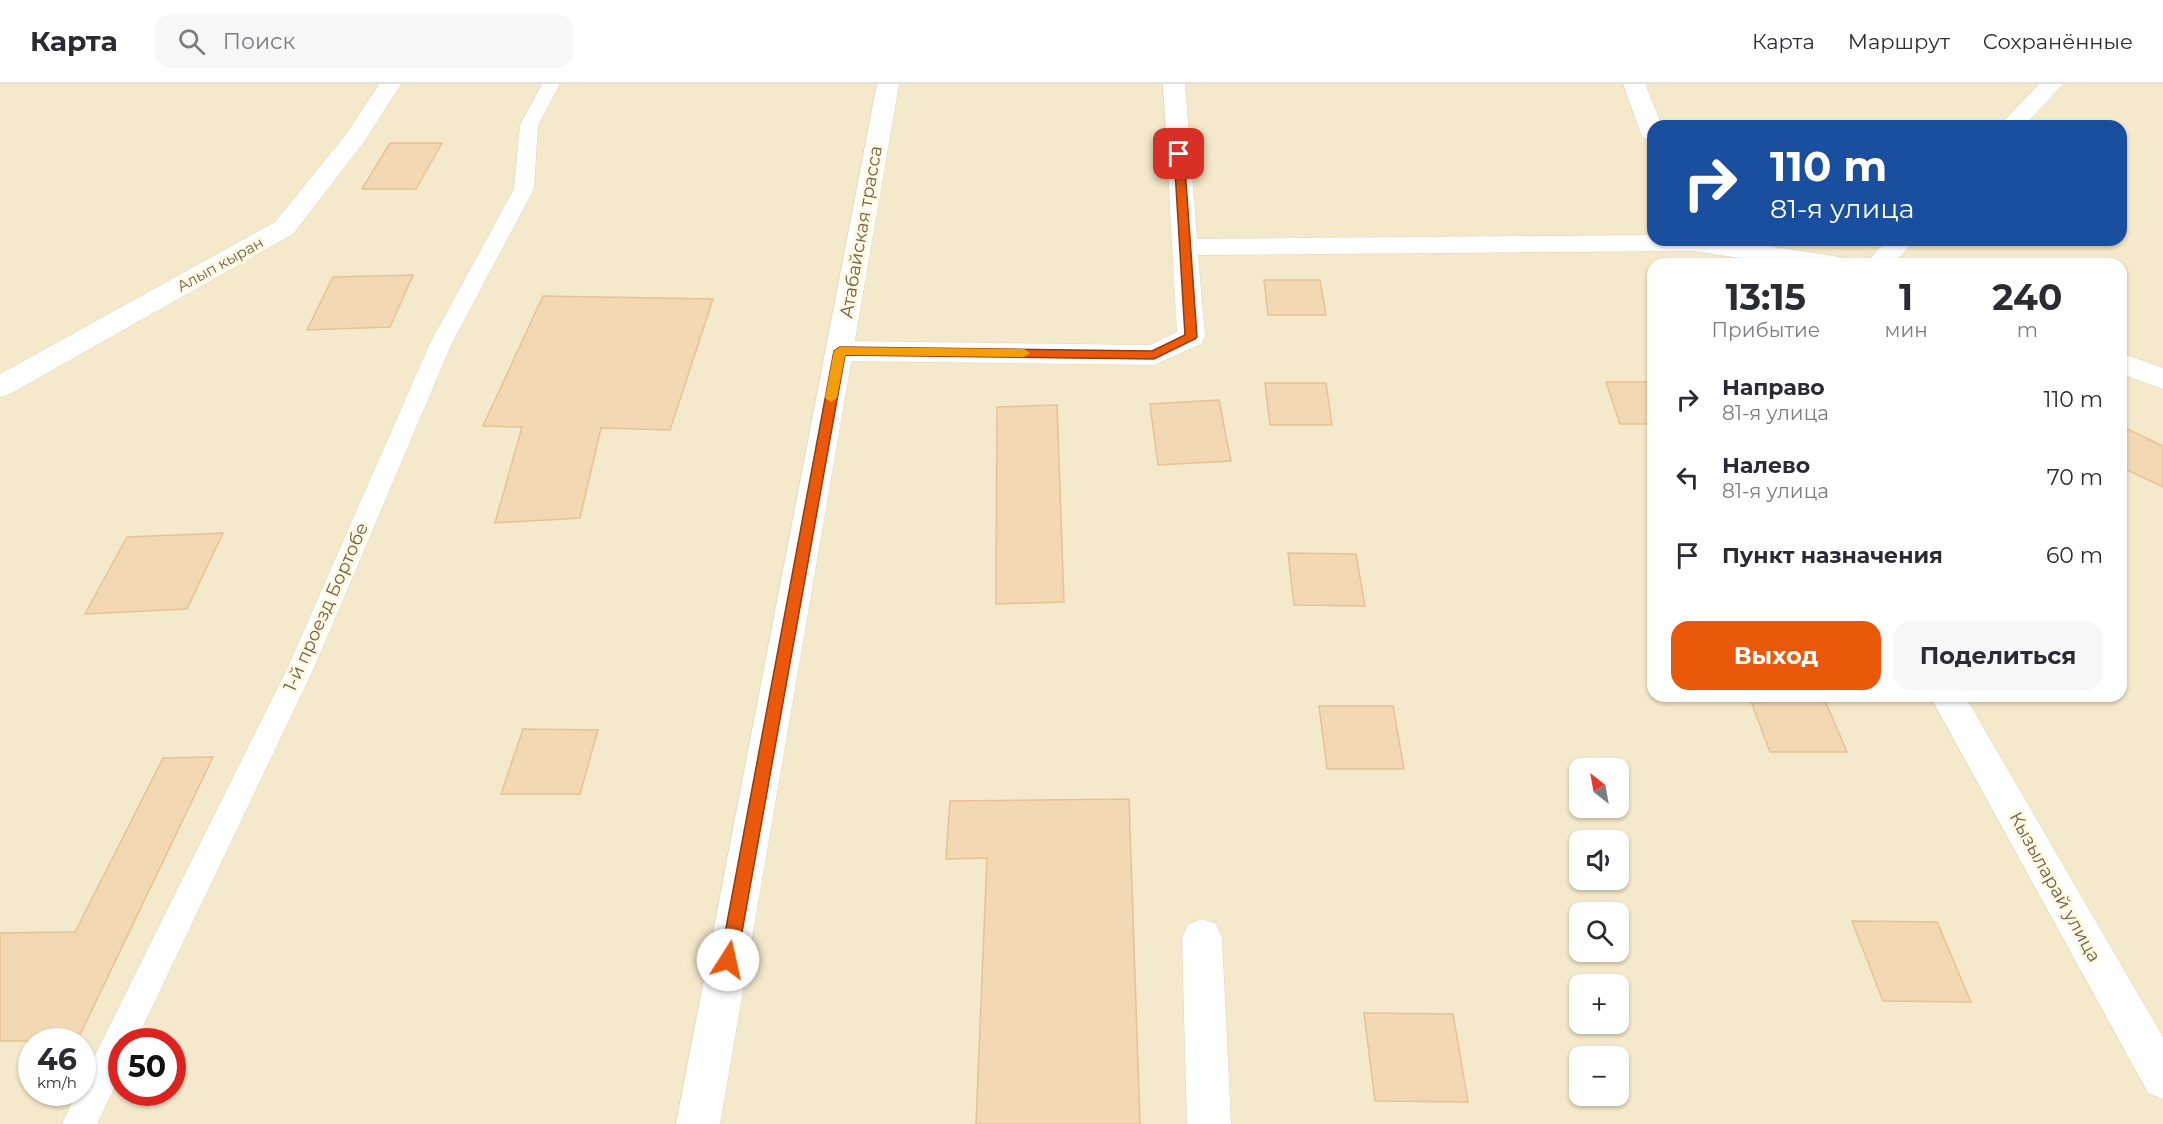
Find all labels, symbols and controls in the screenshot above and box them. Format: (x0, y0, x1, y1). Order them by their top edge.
search box (154, 14, 574, 68)
text: Карта (30, 24, 118, 58)
icon: search (175, 25, 208, 58)
text: Поиск (223, 28, 295, 55)
text: Карта (1752, 29, 1815, 54)
text: Маршрут (1848, 29, 1950, 54)
text: Сохранённые (1983, 29, 2133, 54)
pin (1153, 128, 1204, 179)
icon: arrive (1162, 137, 1195, 170)
text: 110 m (1770, 140, 1887, 192)
street label: Атабайская трасса (835, 144, 887, 320)
icon: right (1671, 144, 1749, 222)
text: 81-я улица (1770, 192, 1914, 225)
street label: Алып кыран (173, 232, 267, 296)
text: 13:15 (1726, 275, 1806, 319)
text: 1 (1899, 275, 1913, 319)
text: 240 (1992, 275, 2062, 319)
text: Прибытие (1712, 318, 1820, 342)
text: мин (1885, 318, 1928, 342)
text: m (2017, 318, 2038, 342)
text: Направо (1722, 374, 1825, 401)
icon: right (1671, 383, 1704, 416)
text: 110 m (2043, 386, 2103, 413)
text: 81-я улица (1722, 401, 1829, 425)
text: Налево (1722, 452, 1810, 479)
icon: left (1671, 461, 1704, 494)
text: 70 m (2047, 464, 2103, 491)
text: 81-я улица (1722, 479, 1829, 503)
street label: 1-й проезд Бортобе (279, 519, 373, 695)
icon: arrive (1671, 539, 1704, 572)
text: Пункт назначения (1722, 542, 1943, 569)
text: 60 m (2046, 542, 2103, 569)
button: Выход (1671, 621, 1881, 690)
button: Поделиться (1893, 621, 2103, 690)
north arrow (1569, 758, 1629, 818)
map controls (1569, 758, 1629, 1106)
street label: Кызыларай улица (2005, 808, 2105, 966)
button: sound (1569, 830, 1629, 890)
button: search (1569, 902, 1629, 962)
position arrow (696, 928, 760, 992)
button: + (1569, 974, 1629, 1034)
speed limit sign: 50 (108, 1028, 186, 1106)
text: 46 (37, 1041, 77, 1078)
button: − (1569, 1046, 1629, 1106)
text: km/h (37, 1073, 77, 1092)

